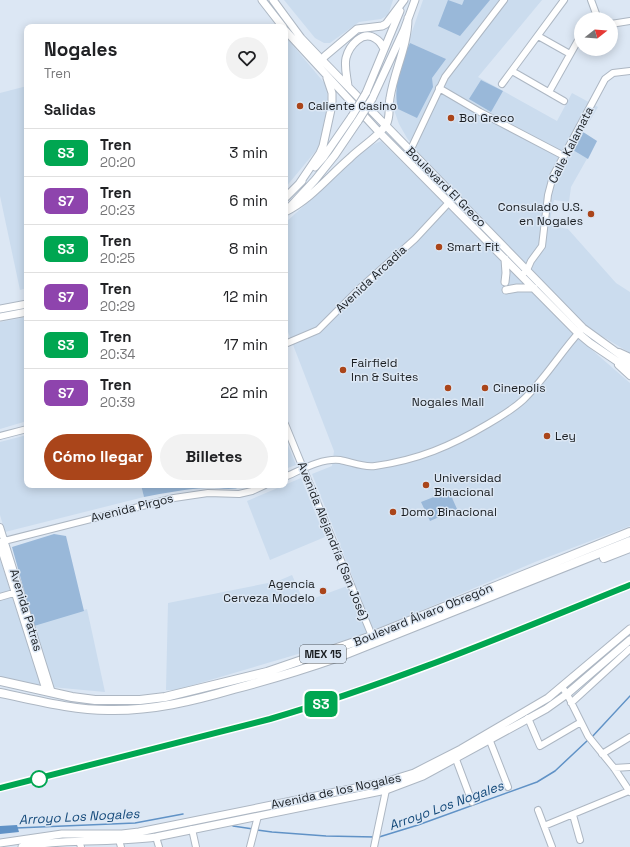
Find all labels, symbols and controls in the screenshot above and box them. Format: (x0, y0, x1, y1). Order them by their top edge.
north arrow (574, 12, 618, 56)
map controls (574, 12, 618, 56)
text: Nogales (44, 37, 117, 62)
button: heart (226, 37, 268, 79)
text: Tren (44, 65, 71, 82)
place label: Caliente Casino (308, 98, 397, 114)
text: Salidas (44, 100, 96, 119)
marker: Caliente Casino (295, 101, 305, 111)
street label: Calle Kalamata (545, 104, 597, 186)
place label: Bol Greco (459, 110, 514, 126)
marker: Bol Greco (446, 113, 456, 123)
text: Tren (100, 135, 131, 154)
text: 3 min (229, 143, 268, 162)
street label: Boulevard El Greco (402, 143, 490, 231)
text: S3 (58, 144, 75, 162)
text: 20:20 (100, 154, 136, 171)
text: Tren (100, 183, 131, 202)
text: 6 min (229, 191, 268, 210)
text: S7 (58, 192, 74, 210)
place label: Consulado U.S. en Nogales (498, 199, 583, 229)
text: 20:23 (100, 202, 135, 219)
marker: Consulado U.S. en Nogales (586, 209, 596, 219)
text: Tren (100, 231, 131, 250)
text: 8 min (229, 239, 268, 258)
place label: Smart Fit (447, 239, 500, 255)
text: S3 (58, 240, 75, 258)
street label: Avenida Arcadia (332, 242, 410, 316)
marker: Smart Fit (434, 242, 444, 252)
text: 20:25 (100, 250, 135, 267)
text: Tren (100, 279, 131, 298)
text: 12 min (223, 287, 268, 306)
text: S7 (58, 288, 74, 306)
text: 20:29 (100, 298, 135, 315)
text: Tren (100, 327, 131, 346)
text: 17 min (224, 335, 268, 354)
text: S3 (58, 336, 75, 354)
text: 20:34 (100, 346, 135, 363)
place label: Fairfield Inn & Suites (351, 355, 418, 385)
marker: Fairfield Inn & Suites (338, 365, 348, 375)
text: Tren (100, 375, 131, 394)
place label: Cinepolis (493, 380, 545, 396)
text: 22 min (220, 383, 268, 402)
marker: Nogales Mall (443, 383, 453, 393)
marker: Cinepolis (480, 383, 490, 393)
text: S7 (58, 384, 74, 402)
text: 20:39 (100, 394, 135, 411)
place label: Nogales Mall (412, 394, 484, 410)
place label: Ley (555, 428, 576, 444)
marker: Ley (542, 431, 552, 441)
button: Cómo llegar (44, 434, 152, 480)
button: Billetes (160, 434, 268, 480)
street label: Avenida Alejandría (San José) (294, 459, 372, 623)
place label: Universidad Binacional (434, 470, 501, 500)
marker: Universidad Binacional (421, 480, 431, 490)
street label: Avenida Pirgos (89, 490, 175, 526)
place label: Domo Binacional (401, 504, 497, 520)
marker: Domo Binacional (388, 507, 398, 517)
street label: Avenida Patras (6, 567, 46, 653)
place label: Agencia Cerveza Modelo (223, 576, 315, 606)
street label: Boulevard Álvaro Obregón (351, 580, 495, 650)
marker: Agencia Cerveza Modelo (318, 586, 328, 596)
road number: MEX 15 (300, 645, 346, 663)
line badge: S3 (303, 691, 339, 717)
text: S3 (313, 695, 330, 713)
street label: Avenida de los Nogales (269, 769, 403, 813)
unlabelled marker (30, 770, 48, 788)
water label: Arroyo Los Nogales (387, 776, 507, 834)
water label: Arroyo Los Nogales (18, 805, 141, 828)

